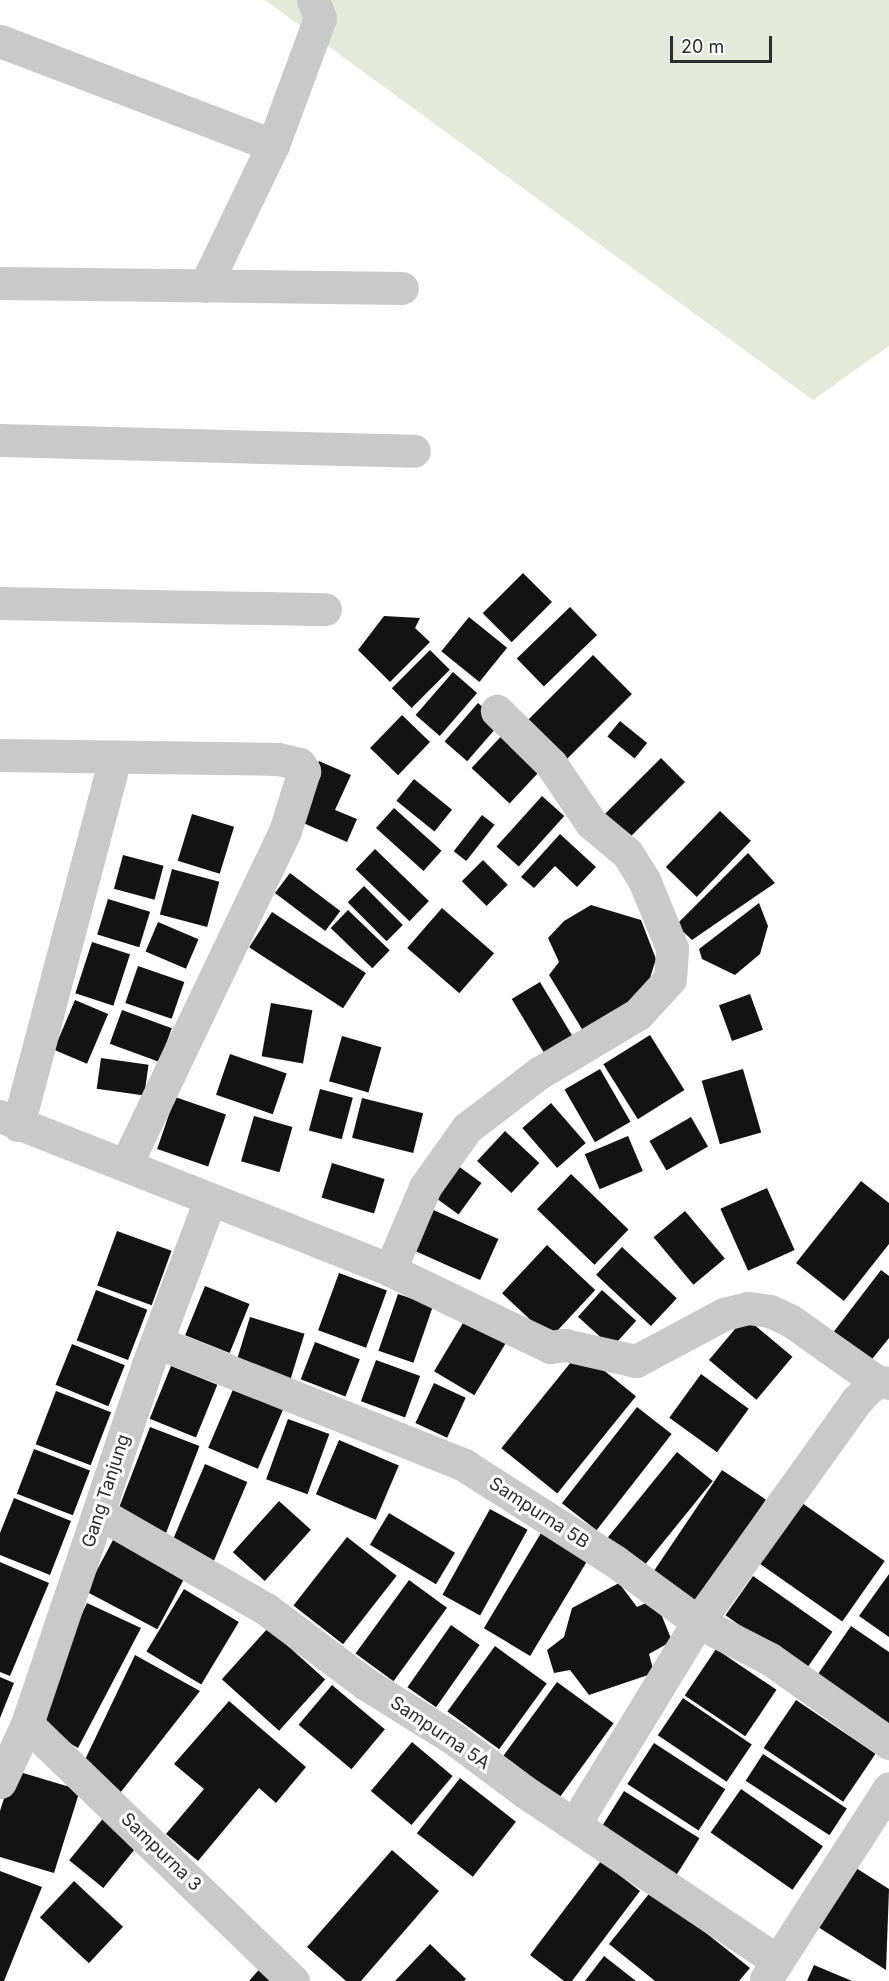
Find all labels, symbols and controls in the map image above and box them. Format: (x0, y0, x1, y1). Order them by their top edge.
scale bar (673, 24, 775, 62)
text: 20 m (681, 36, 724, 57)
street label: Gang Tanjung (77, 1432, 135, 1550)
street label: Sampurna 5B (485, 1473, 593, 1553)
street label: Sampurna 5A (386, 1692, 494, 1774)
street label: Sampurna 3 (116, 1808, 206, 1896)

